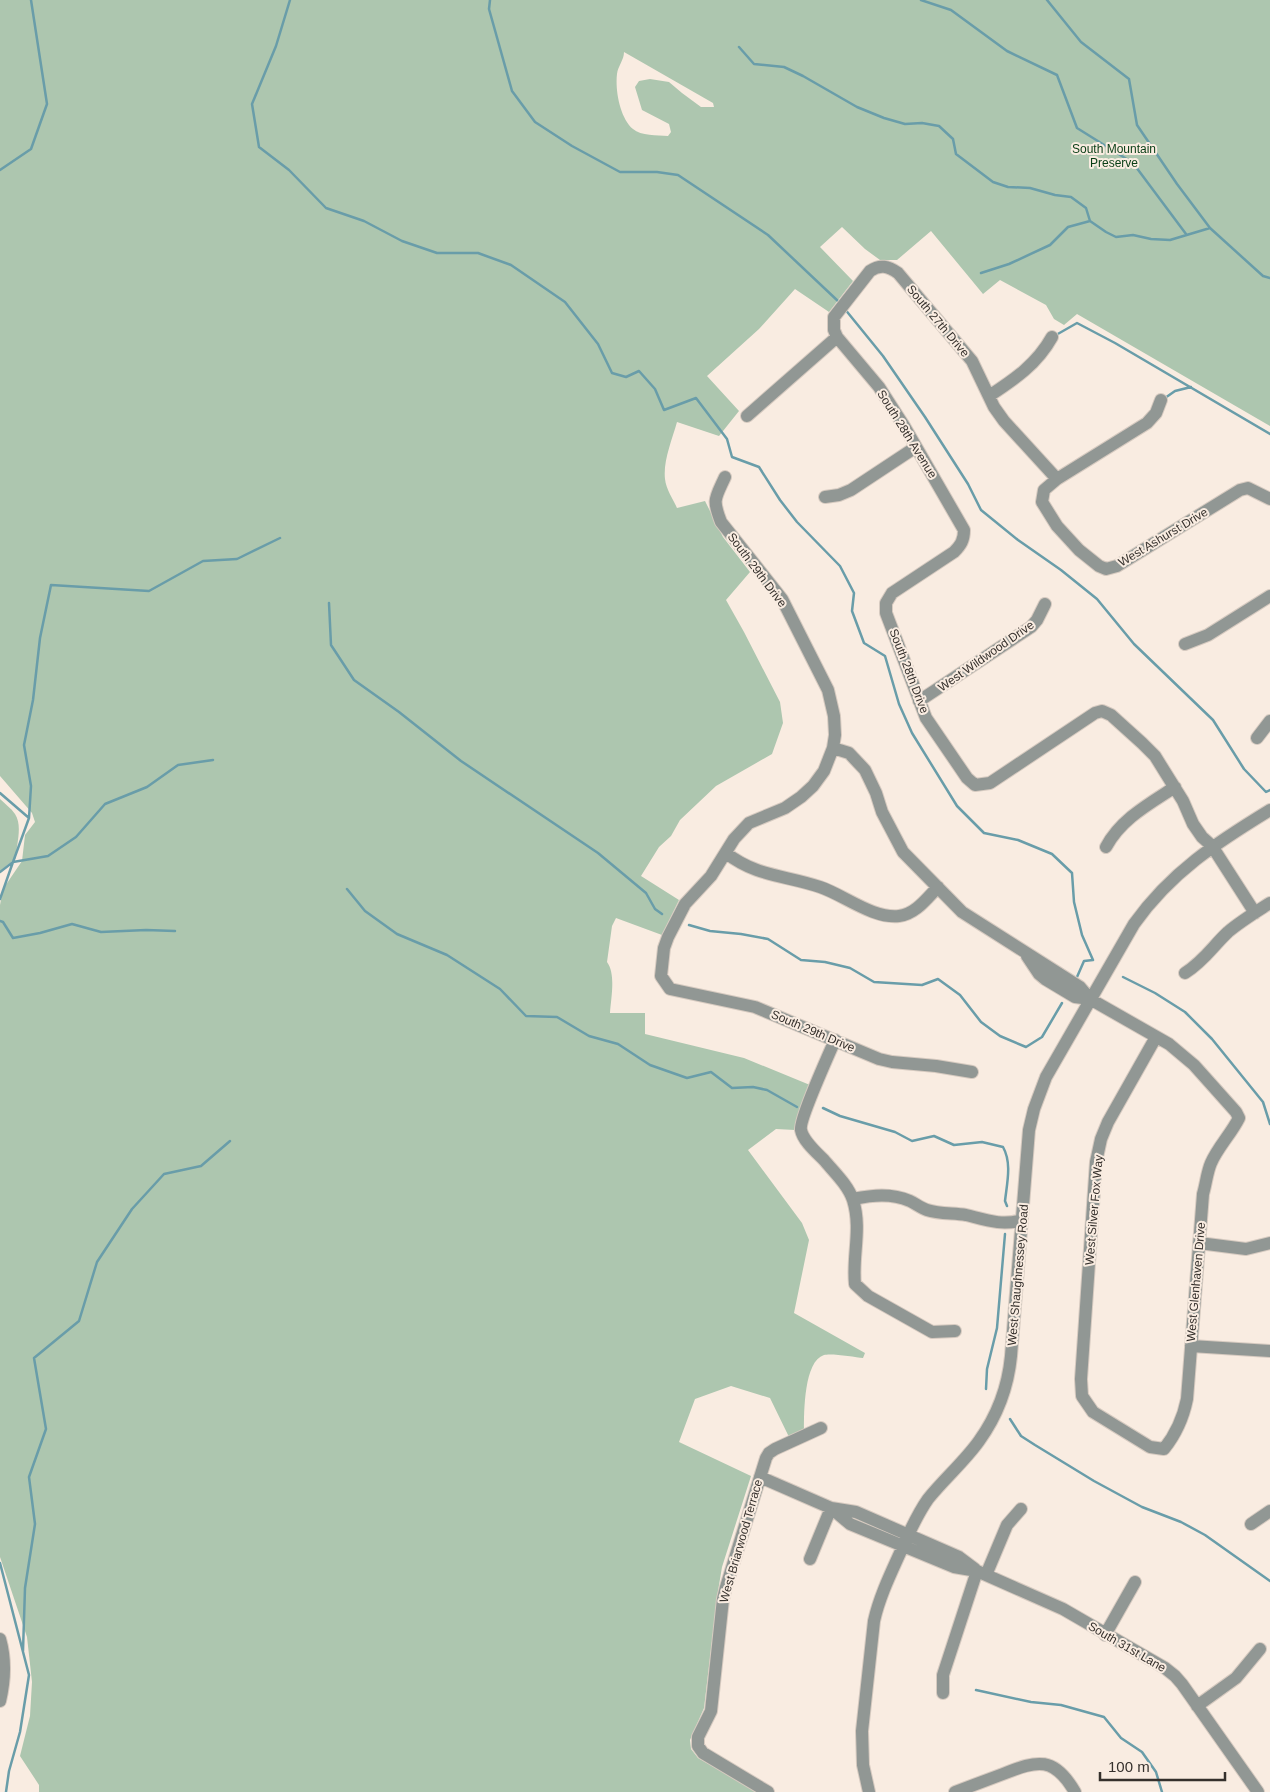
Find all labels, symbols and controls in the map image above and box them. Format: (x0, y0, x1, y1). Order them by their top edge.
park label: South Mountain Preserve (1072, 142, 1156, 170)
street label: South 27th Drive (904, 282, 972, 360)
street label: South 28th Avenue (874, 387, 940, 481)
street label: West Ashurst Drive (1116, 505, 1211, 569)
street label: South 29th Drive (725, 530, 790, 610)
street label: West Wildwood Drive (935, 617, 1037, 694)
street label: South 28th Drive (886, 627, 932, 716)
street label: South 29th Drive (769, 1007, 857, 1055)
street label: West Silver Fox Way (1082, 1154, 1106, 1266)
street label: West Shaughnessey Road (1005, 1204, 1031, 1346)
street label: West Glenhaven Drive (1184, 1221, 1208, 1342)
street label: West Briarwood Terrace (717, 1477, 765, 1604)
street label: South 31st Lane (1086, 1619, 1169, 1675)
scale bar (1100, 1750, 1225, 1782)
text: 100 m (1108, 1758, 1150, 1775)

